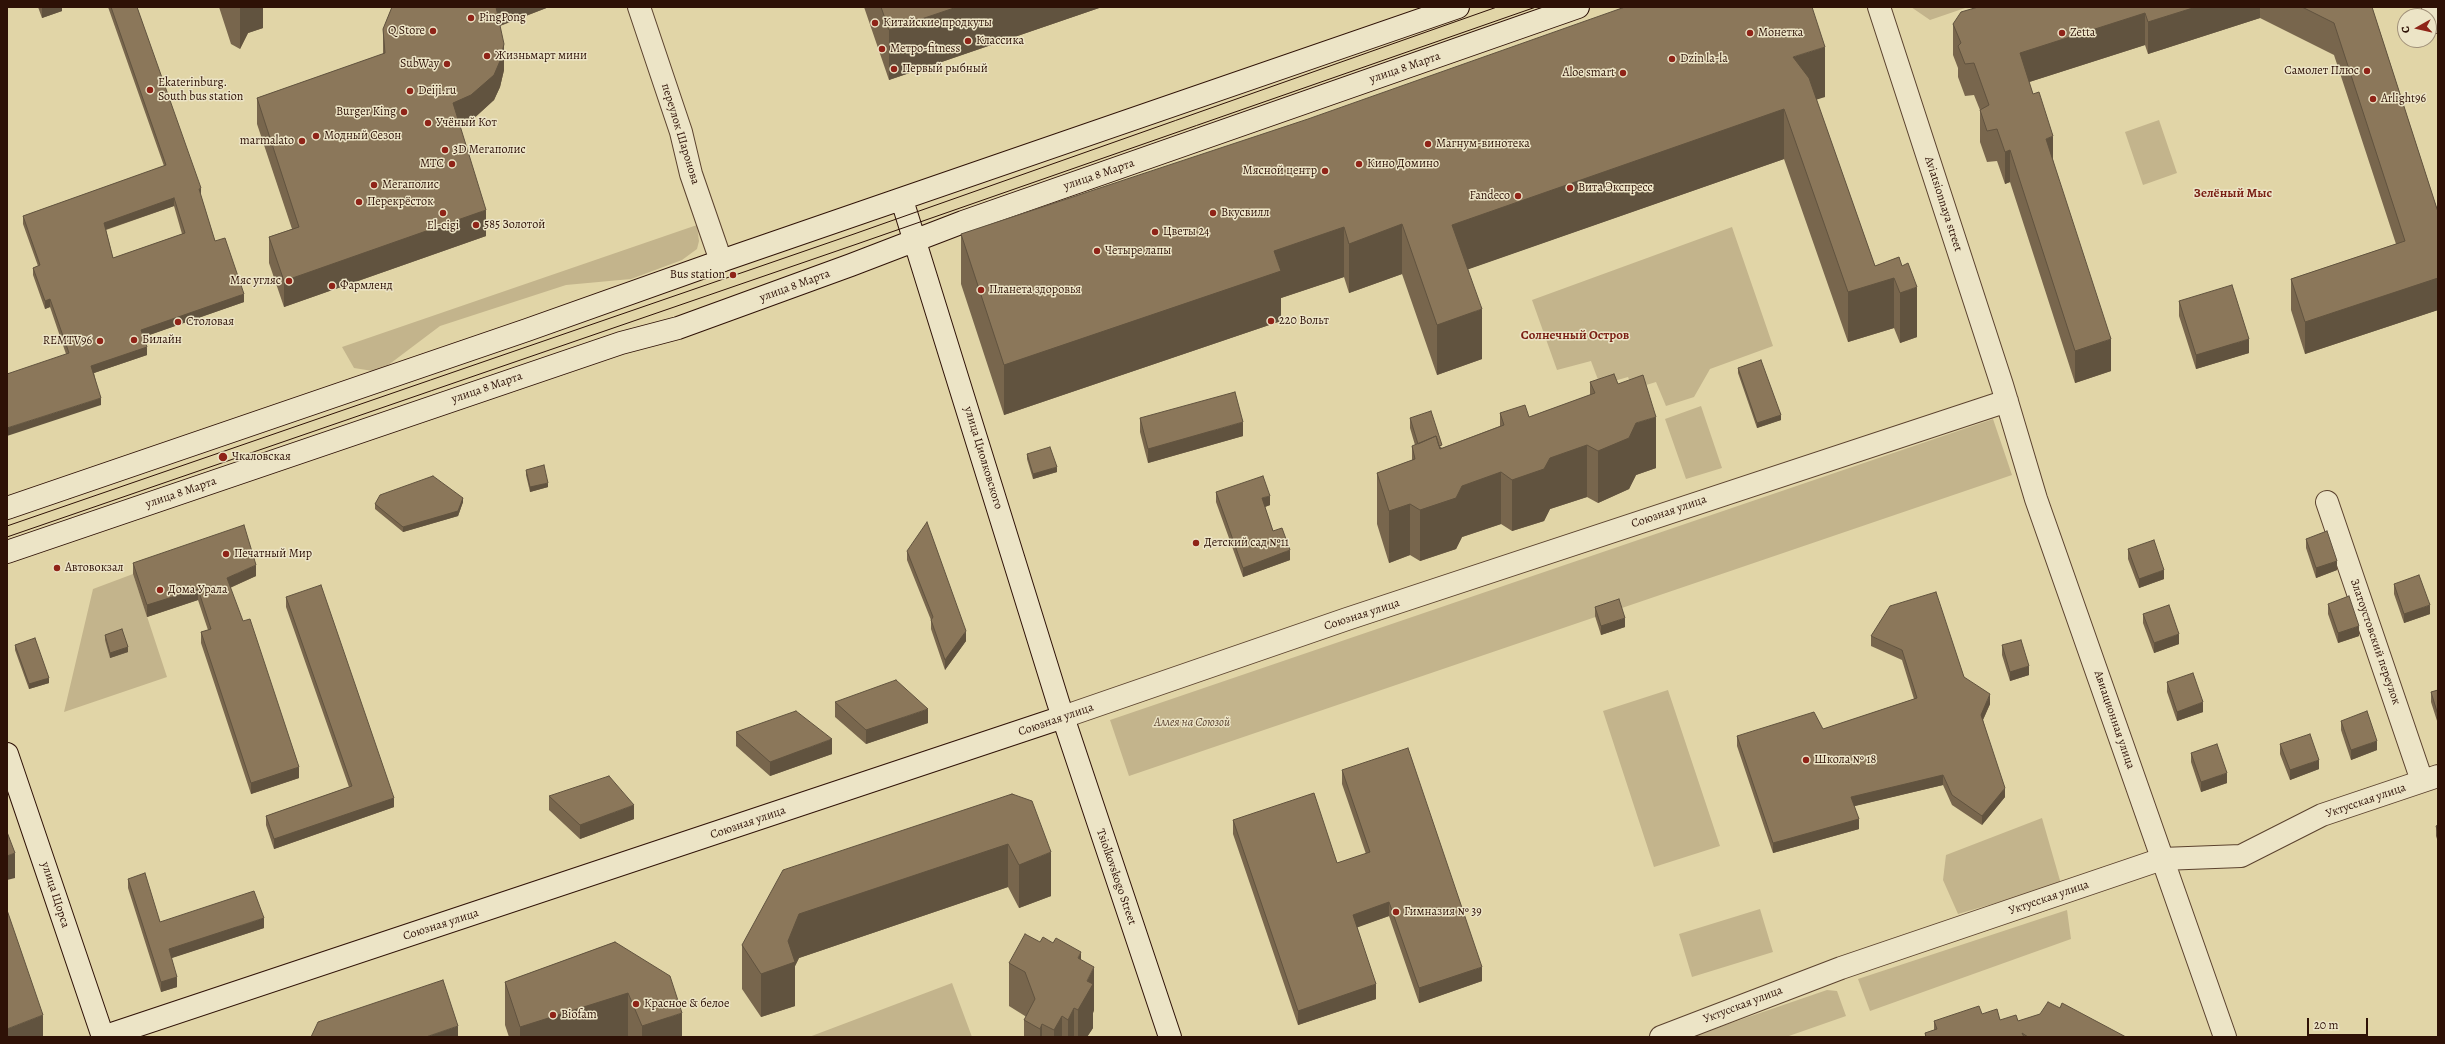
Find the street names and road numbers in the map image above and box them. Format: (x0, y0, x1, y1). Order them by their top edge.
street label: улица 8 Марта (1368, 49, 1442, 87)
street label: переулок Шаронова (658, 82, 702, 186)
street label: Aviatsionnaya street (1921, 155, 1965, 253)
street label: улица 8 Марта (1062, 156, 1136, 194)
street label: улица 8 Марта (758, 267, 832, 305)
street label: улица 8 Марта (450, 369, 524, 407)
street label: улица Циолковского (961, 405, 1005, 511)
street label: улица 8 Марта (144, 474, 218, 512)
street label: Союзная улица (1629, 492, 1709, 532)
street label: Златоустовский переулок (2347, 577, 2403, 707)
street label: Союзная улица (1322, 596, 1402, 634)
street label: Авиационная улица (2090, 669, 2138, 771)
street label: Союзная улица (1016, 700, 1096, 740)
street label: Уктусская улица (2324, 781, 2408, 821)
street label: Союзная улица (708, 803, 788, 843)
street label: Tsiolkovskogo Street (1093, 827, 1139, 927)
street label: улица Щорса (38, 860, 72, 930)
street label: Уктусская улица (2007, 878, 2091, 918)
street label: Союзная улица (401, 906, 481, 944)
street label: Уктусская улица (1701, 983, 1785, 1027)

